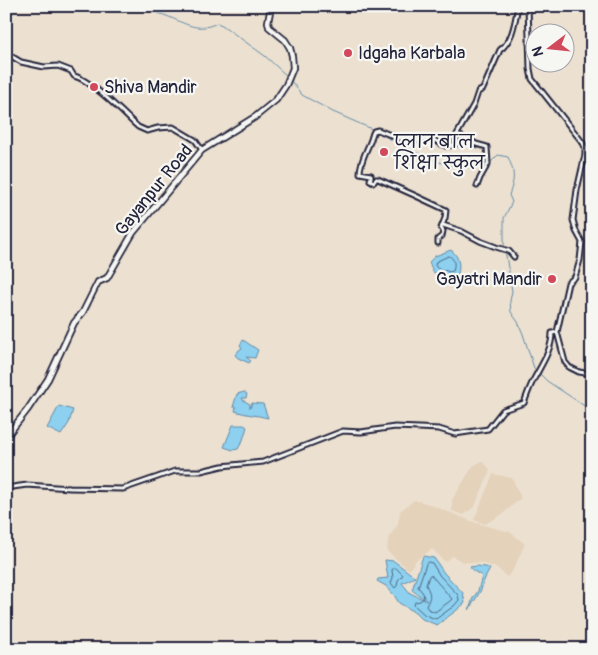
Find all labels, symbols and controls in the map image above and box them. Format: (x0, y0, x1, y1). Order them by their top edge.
north arrow (526, 22, 576, 72)
place label: Idgaha Karbala (358, 42, 465, 65)
text: N (529, 45, 547, 58)
marker: Idgaha Karbala (342, 47, 354, 59)
place label: Shiva Mandir (104, 76, 197, 99)
marker: Shiva Mandir (88, 81, 100, 93)
place label: प्लान बाल शिक्षा स्कुल (393, 131, 486, 177)
street label: Gayanpur Road (110, 140, 198, 240)
marker: प्लान बाल शिक्षा स्कुल (378, 146, 390, 158)
place label: Gayatri Mandir (436, 268, 543, 291)
marker: Gayatri Mandir (546, 273, 558, 285)

